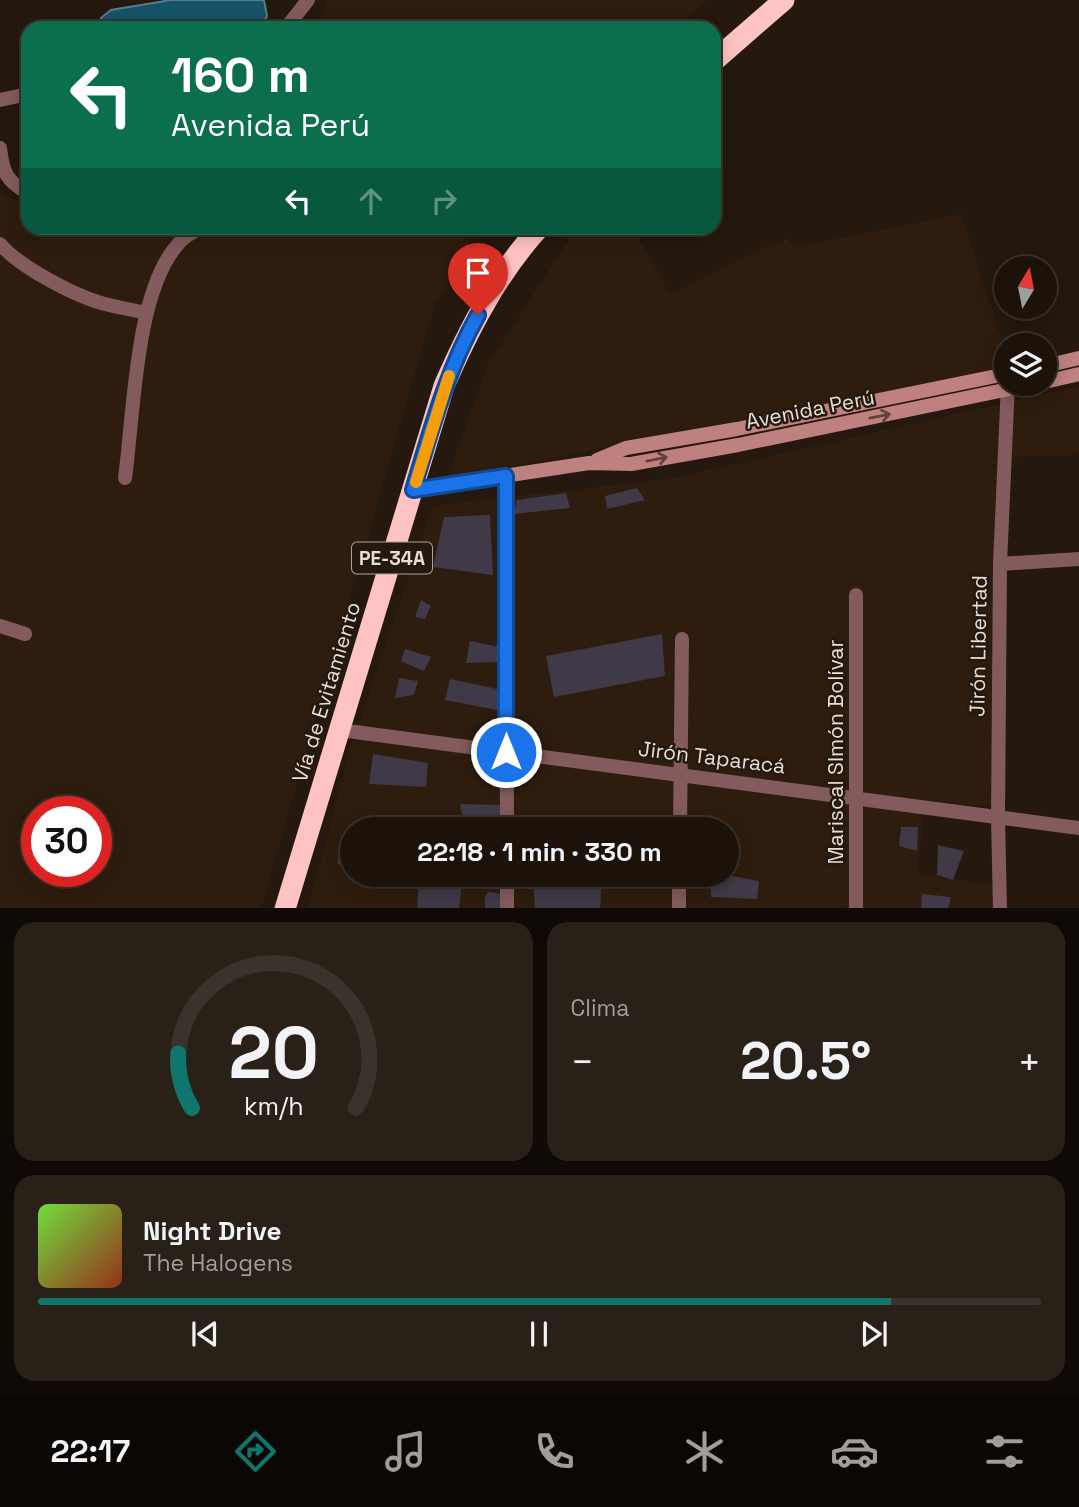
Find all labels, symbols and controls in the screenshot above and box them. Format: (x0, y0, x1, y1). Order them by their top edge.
text: 160 m (171, 44, 309, 106)
icon: left (56, 49, 147, 140)
text: Avenida Perú (171, 105, 370, 145)
icon: left (279, 182, 317, 220)
icon: ahead (352, 182, 390, 220)
icon: right (425, 182, 463, 220)
pin (448, 243, 508, 315)
icon: arrive (459, 254, 497, 292)
north arrow (994, 256, 1057, 318)
map controls (994, 256, 1057, 396)
button: layers (994, 333, 1057, 396)
street label: Avenida Perú (743, 383, 877, 435)
one-way arrow (868, 409, 891, 422)
one-way arrow (645, 451, 668, 465)
road number: PE-34A (352, 542, 432, 573)
street label: Jirón Libertad (963, 575, 993, 717)
street label: Vía de Evitamiento (286, 598, 366, 786)
street label: Mariscal SImón Bolívar (822, 639, 849, 864)
position arrow (469, 715, 543, 789)
street label: Jirón Taparacá (637, 735, 787, 779)
speed limit sign: 30 (21, 796, 112, 887)
text: 22:18 · 1 min · 330 m (417, 835, 662, 869)
text: Clima (571, 993, 630, 1023)
text: 20 (228, 1006, 318, 1099)
text: 20.5° (740, 1028, 871, 1094)
text: − (571, 1038, 594, 1086)
text: + (1017, 1038, 1041, 1086)
text: km/h (243, 1089, 303, 1121)
text: Night Drive (143, 1214, 281, 1248)
text: The Halogens (143, 1248, 293, 1278)
icon: previous (186, 1315, 224, 1353)
icon: pause (520, 1315, 558, 1353)
icon: next (855, 1315, 893, 1353)
icon: directions (231, 1427, 280, 1476)
icon: music (381, 1427, 430, 1476)
icon: phone (530, 1427, 579, 1476)
icon: climate (680, 1427, 729, 1476)
icon: car (830, 1427, 879, 1476)
icon: filters (980, 1427, 1029, 1476)
text: 22:17 (50, 1431, 130, 1471)

